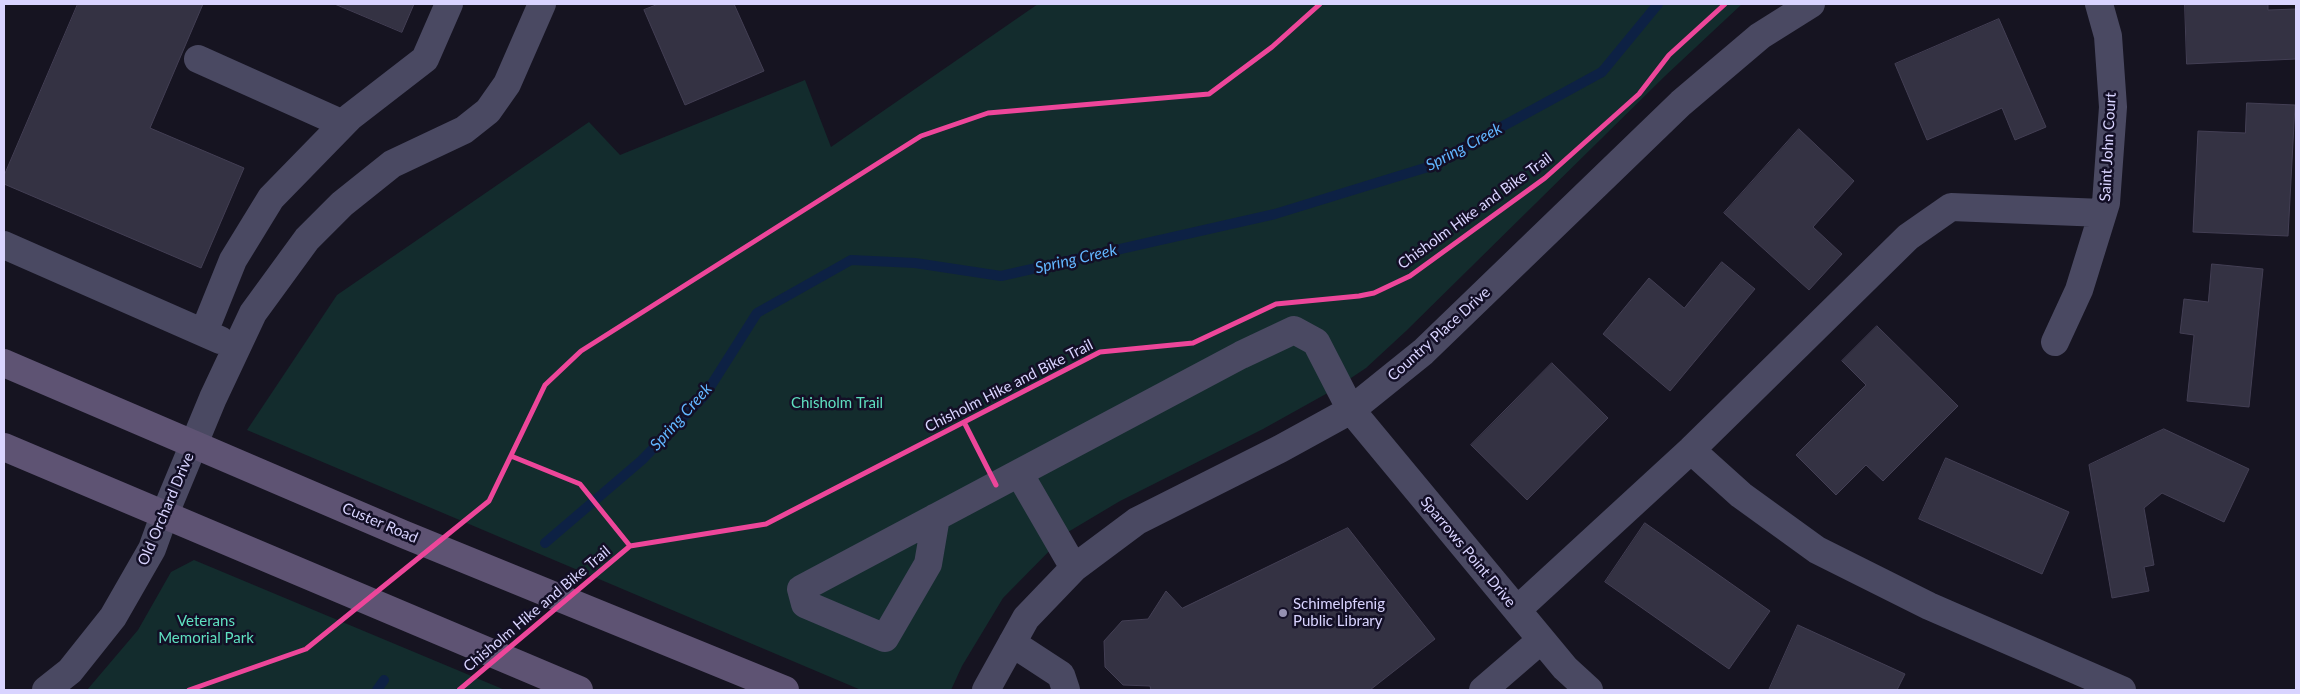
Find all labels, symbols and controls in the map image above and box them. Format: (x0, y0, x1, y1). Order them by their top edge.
street label: Saint John Court (2096, 92, 2120, 202)
water label: Spring Creek (1423, 119, 1505, 175)
street label: Chisholm Hike and Bike Trail (1394, 149, 1556, 273)
water label: Spring Creek (1033, 240, 1119, 278)
street label: Country Place Drive (1384, 283, 1494, 385)
street label: Chisholm Hike and Bike Trail (922, 336, 1096, 436)
water label: Spring Creek (646, 380, 716, 454)
park label: Chisholm Trail (791, 394, 883, 412)
street label: Old Orchard Drive (134, 450, 198, 568)
street label: Sparrows Point Drive (1416, 493, 1520, 611)
street label: Custer Road (339, 499, 421, 547)
street label: Chisholm Hike and Bike Trail (460, 542, 614, 676)
place label: Schimelpfenig Public Library (1293, 595, 1385, 630)
marker: Schimelpfenig Public Library (1277, 607, 1289, 619)
park label: Veterans Memorial Park (158, 612, 254, 647)

